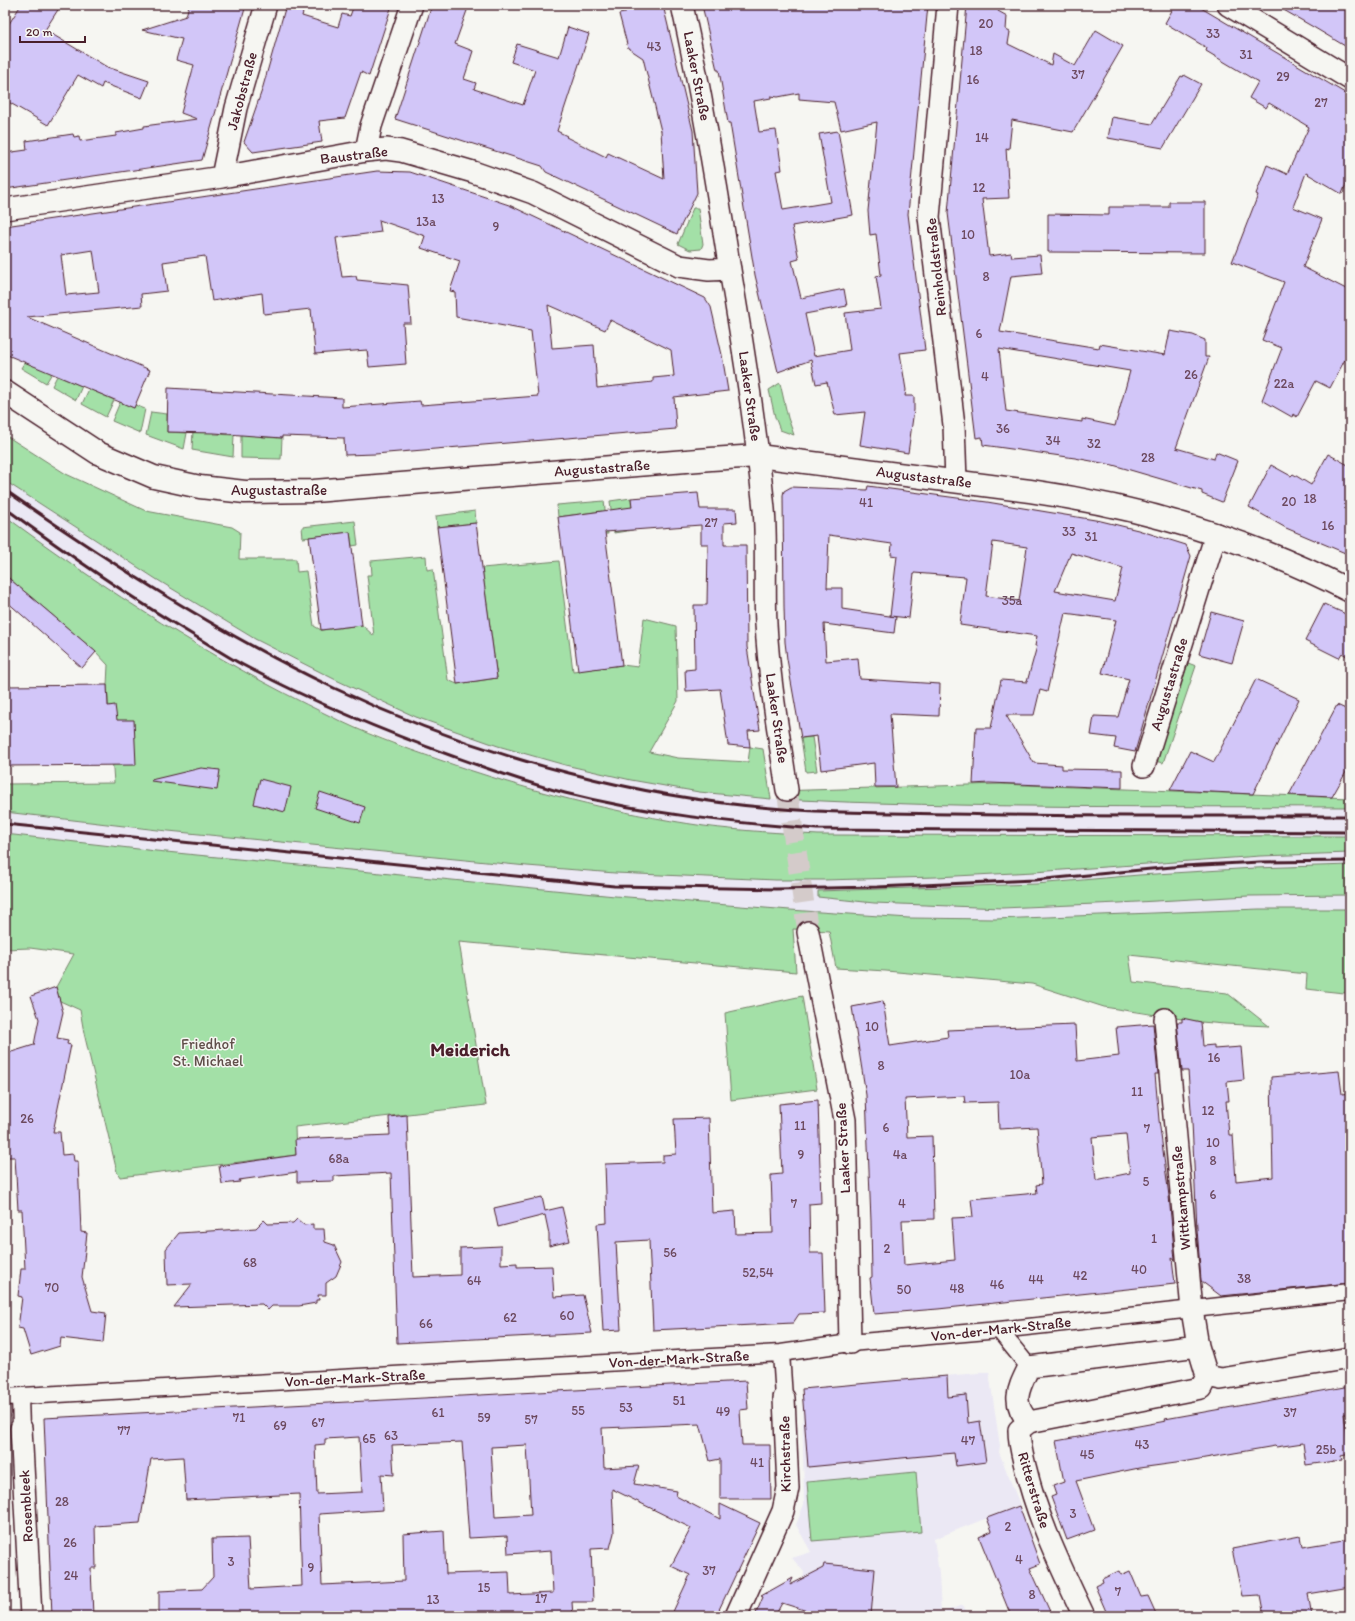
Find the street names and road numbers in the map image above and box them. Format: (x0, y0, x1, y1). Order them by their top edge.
street label: Laaker Straße (679, 30, 715, 122)
street label: Jakobstraße (223, 50, 261, 132)
street label: Baustraße (319, 142, 389, 168)
street label: Reinholdstraße (922, 217, 950, 317)
street label: Laaker Straße (735, 350, 765, 442)
street label: Augustastraße (553, 456, 651, 480)
street label: Augustastraße (875, 462, 973, 492)
street label: Augustastraße (231, 481, 327, 499)
street label: Augustastraße (1146, 635, 1192, 733)
street label: Laaker Straße (762, 672, 792, 764)
street label: Laaker Straße (832, 1102, 854, 1194)
street label: Wittkampstraße (1167, 1145, 1195, 1251)
street label: Von-der-Mark-Straße (930, 1313, 1072, 1345)
street label: Von-der-Mark-Straße (608, 1346, 750, 1372)
street label: Von-der-Mark-Straße (284, 1365, 426, 1391)
street label: Kirchstraße (775, 1416, 795, 1492)
street label: Ritterstraße (1014, 1450, 1054, 1530)
street label: Rosenbleek (15, 1469, 37, 1543)

